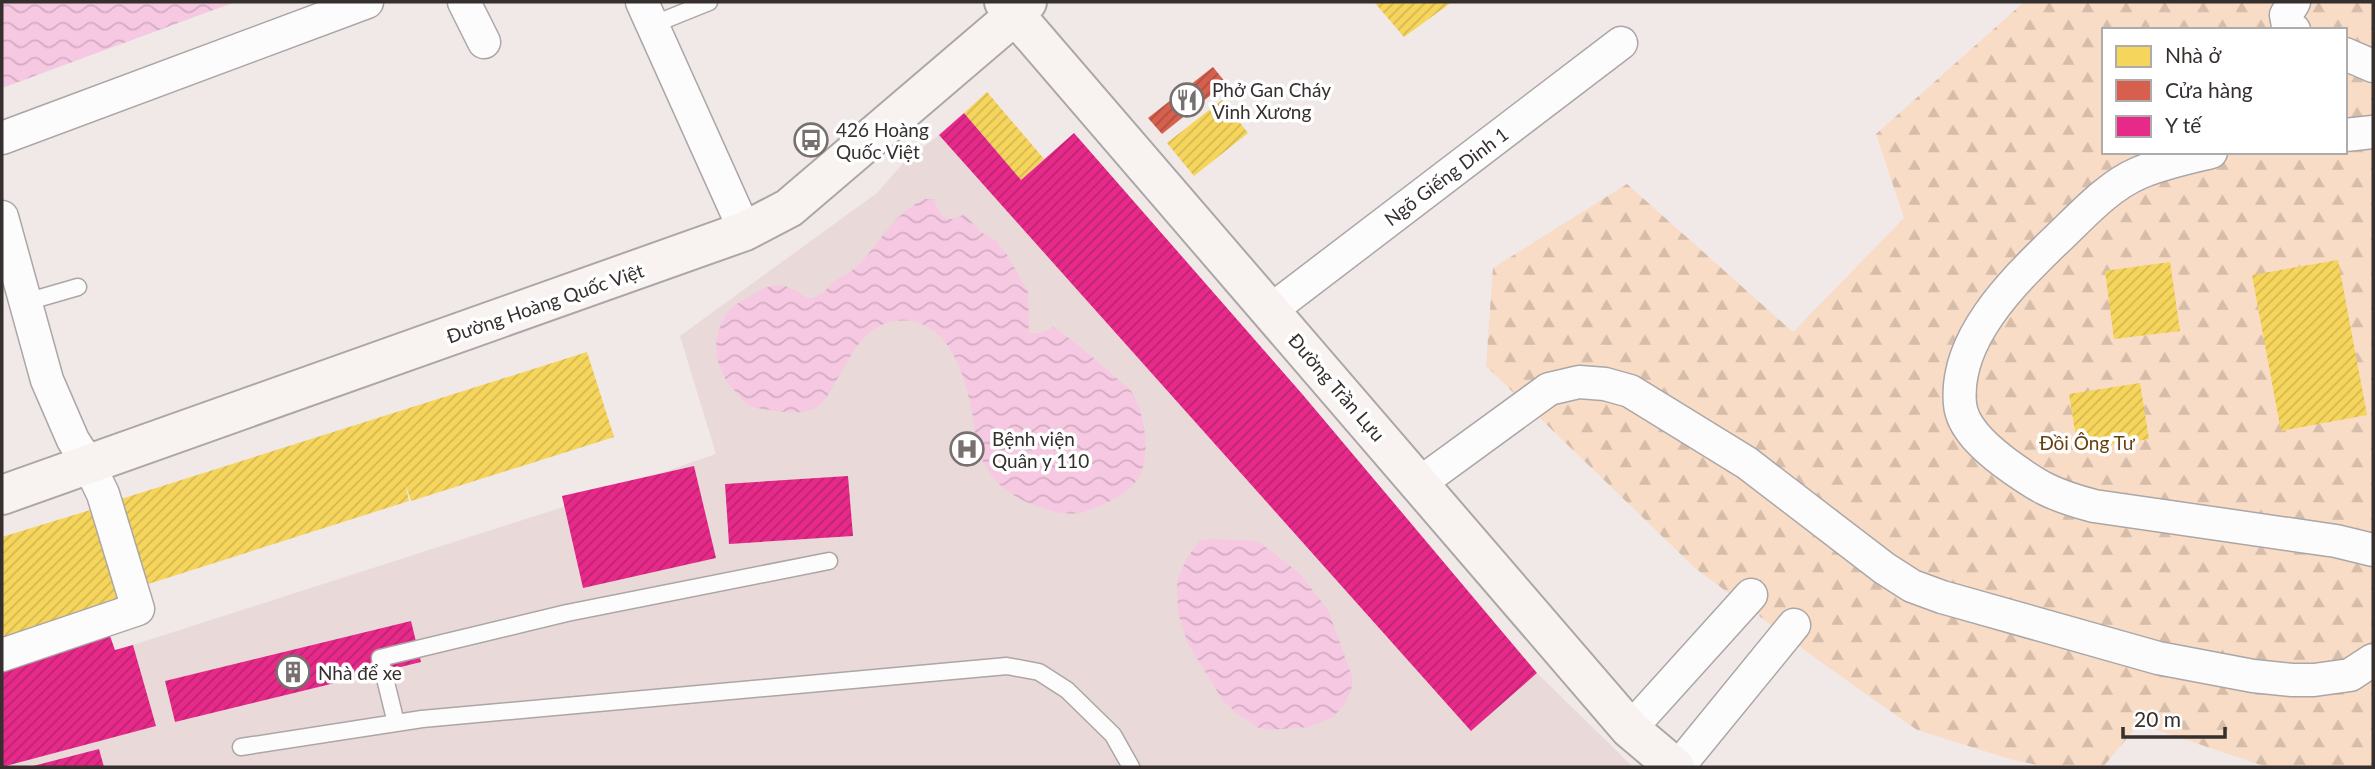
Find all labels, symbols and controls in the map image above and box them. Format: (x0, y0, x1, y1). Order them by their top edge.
legend (2102, 28, 2347, 154)
text: Nhà ở (2165, 42, 2222, 67)
text: Cửa hàng (2165, 77, 2253, 102)
place label: Phở Gan Cháy Vinh Xương (1212, 78, 1331, 123)
restaurant icon: Phở Gan Cháy Vinh Xương (1168, 81, 1206, 119)
text: Y tế (2165, 112, 2203, 137)
place label: 426 Hoàng Quốc Việt (836, 118, 929, 163)
bus stop icon: 426 Hoàng Quốc Việt (792, 121, 830, 159)
street label: Ngõ Giếng Dinh 1 (1379, 122, 1513, 230)
street label: Đường Hoàng Quốc Việt (443, 258, 647, 348)
street label: Đường Trần Lựu (1284, 328, 1390, 446)
place label: Bệnh viện Quân y 110 (992, 427, 1089, 472)
hospital icon: Bệnh viện Quân y 110 (948, 430, 986, 468)
park label: Đồi Ông Tư (2039, 431, 2136, 454)
building icon: Nhà để xe (274, 653, 312, 691)
place label: Nhà để xe (318, 661, 402, 684)
scale bar (2123, 696, 2224, 740)
text: 20 m (2134, 706, 2181, 731)

